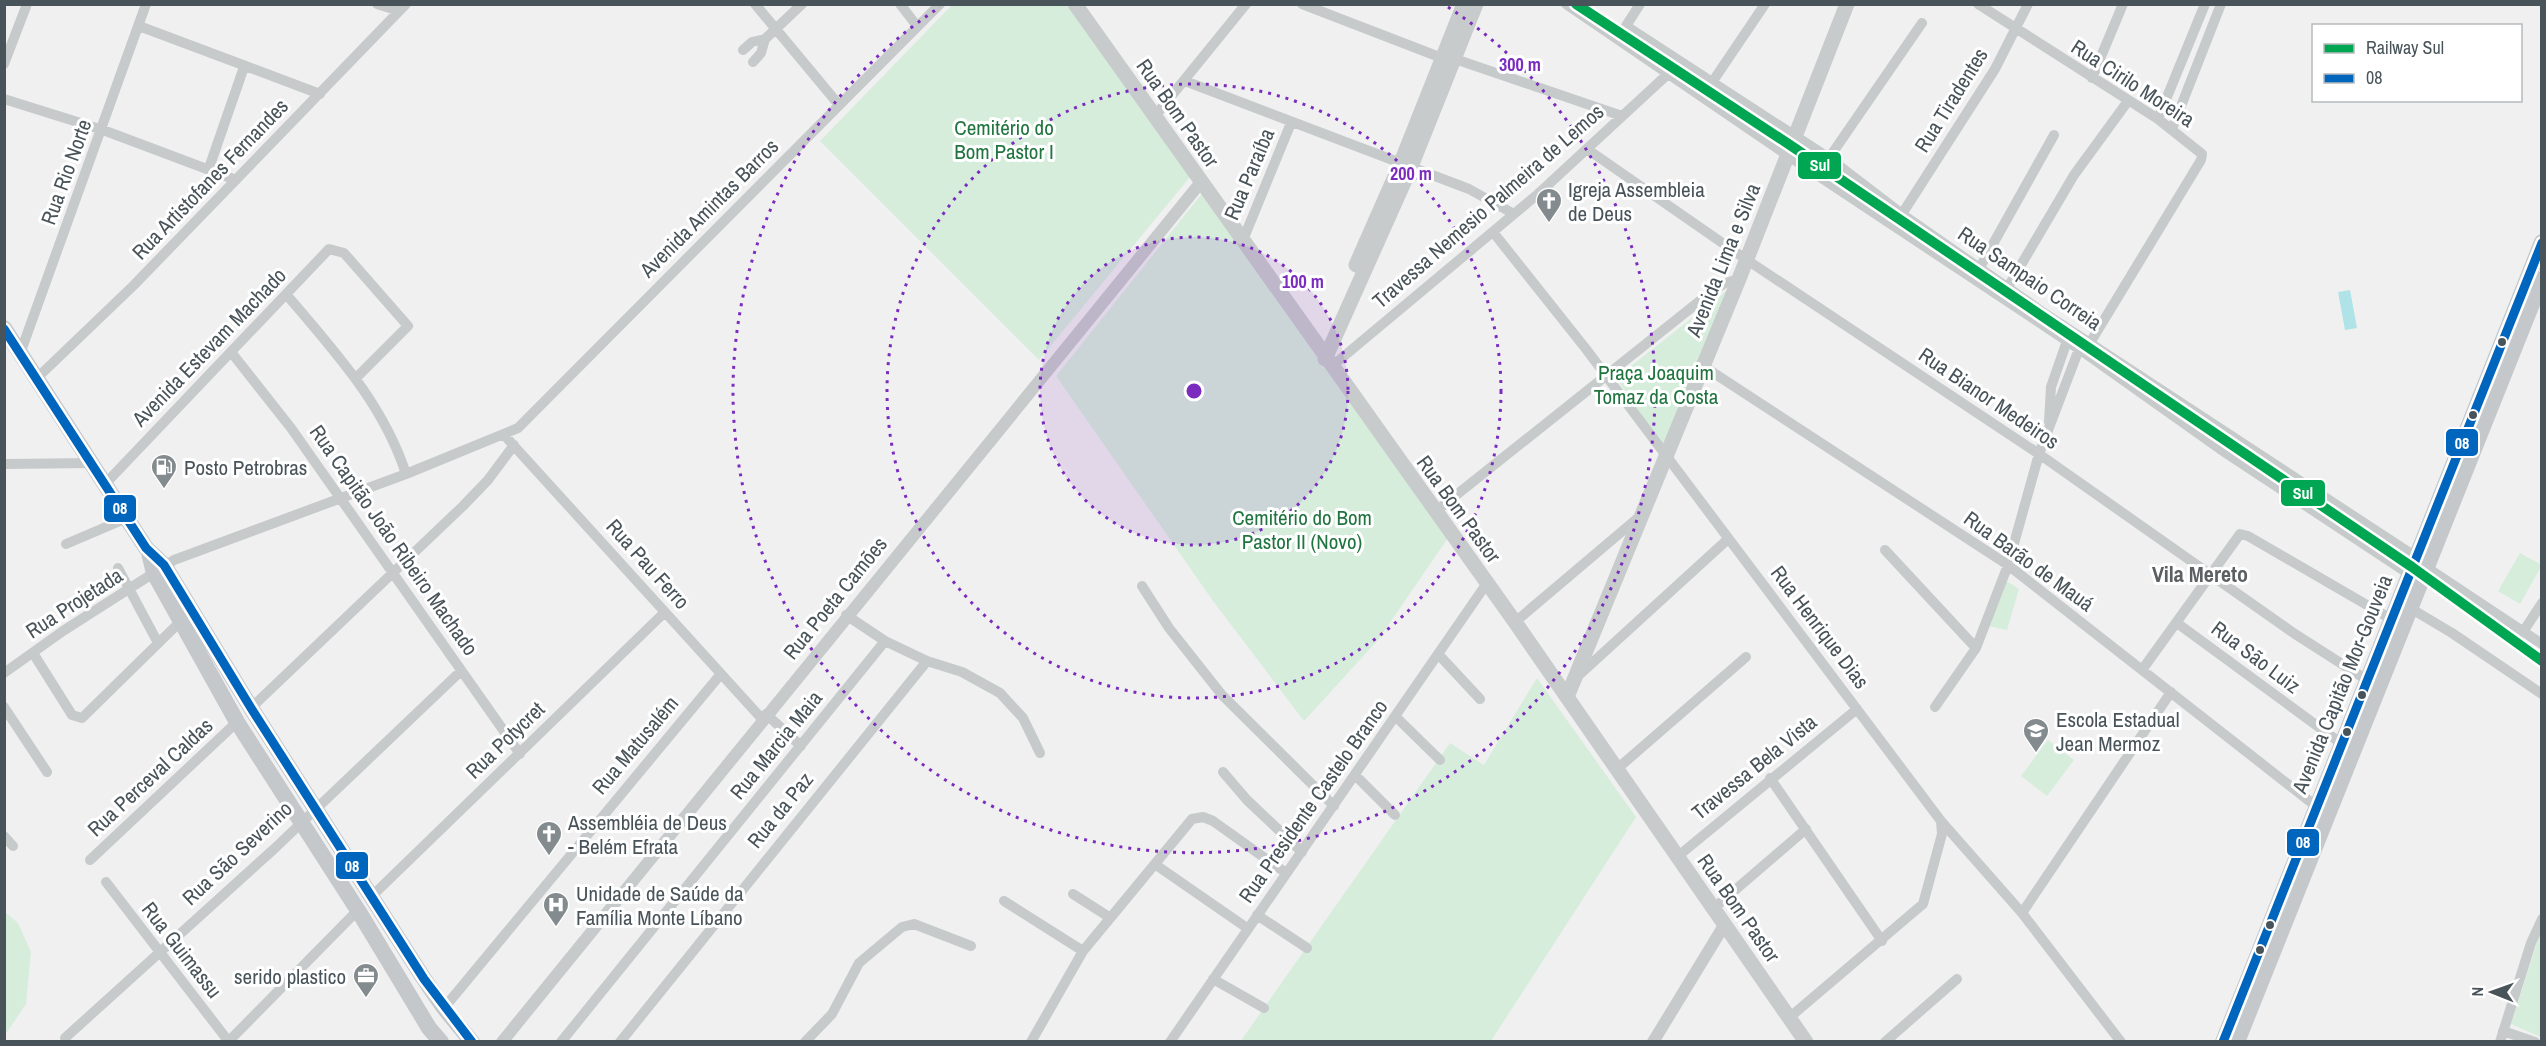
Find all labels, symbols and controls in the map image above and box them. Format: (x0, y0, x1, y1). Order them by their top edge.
legend (2312, 24, 2522, 102)
street label: Rua Cirilo Moreira (2066, 32, 2201, 134)
text: Railway Sul (2366, 35, 2444, 60)
street label: Rua Tiradentes (1907, 42, 1995, 158)
text: 300 m (1499, 52, 1541, 77)
street label: Rua Bom Pastor (1130, 53, 1226, 173)
text: 08 (2366, 65, 2382, 90)
street label: Rua Artistofanes Fernandes (125, 92, 295, 266)
street label: Travessa Nemesio Palmeira de Lemos (1366, 97, 1610, 315)
park label: Cemitério do Bom Pastor I (954, 113, 1054, 166)
street label: Rua Rio Norte (34, 115, 98, 229)
street label: Rua Paraíba (1217, 123, 1281, 224)
street label: Avenida Amintas Barros (632, 132, 785, 285)
line badge: Sul (1797, 151, 1842, 180)
text: Sul (1810, 154, 1830, 176)
text: 200 m (1390, 161, 1432, 186)
place label: Igreja Assembleia de Deus (1568, 175, 1705, 228)
street label: Avenida Lima e Silva (1679, 178, 1767, 342)
church icon: Igreja Assembleia de Deus (1534, 186, 1564, 224)
street label: Rua Sampaio Correia (1952, 219, 2108, 337)
street label: Avenida Estevam Machado (125, 261, 292, 433)
text: 100 m (1282, 269, 1324, 294)
unlabelled marker (2496, 336, 2508, 348)
street label: Rua Bianor Medeiros (1913, 340, 2065, 456)
park label: Praça Joaquim Tomaz da Costa (1594, 358, 1719, 411)
centre of rings (1184, 381, 1204, 401)
unlabelled marker (2467, 409, 2479, 421)
street label: Rua Capitão João Ribeiro Machado (303, 419, 485, 661)
line badge: 08 (2445, 428, 2479, 457)
text: 08 (2455, 432, 2469, 454)
street label: Rua Bom Pastor (1410, 449, 1508, 569)
fuel station icon: Posto Petrobras (149, 452, 179, 490)
place label: Posto Petrobras (184, 453, 307, 482)
line badge: Sul (2280, 479, 2326, 507)
text: Sul (2293, 482, 2313, 504)
line badge: 08 (103, 494, 137, 523)
text: 08 (113, 497, 127, 519)
park label: Cemitério do Bom Pastor II (Novo) (1232, 503, 1372, 556)
street label: Rua Barão de Mauá (1958, 504, 2100, 618)
street label: Rua Pau Ferro (600, 513, 696, 615)
street label: Rua Poeta Camões (776, 530, 894, 666)
street label: Rua Henrique Dias (1764, 559, 1876, 695)
district label: Vila Mereto (2152, 559, 2248, 589)
street label: Rua Projetada (20, 561, 128, 645)
street label: Avenida Capitão Mor-Gouveia (2284, 570, 2399, 799)
street label: Rua São Luiz (2206, 614, 2307, 700)
street label: Rua Marcia Maia (723, 684, 829, 805)
street label: Rua Matusalém (585, 689, 685, 801)
unlabelled marker (2356, 689, 2368, 701)
street label: Rua Presidente Castelo Branco (1232, 693, 1394, 909)
street label: Rua Potycret (459, 695, 551, 785)
place label: Escola Estadual Jean Mermoz (2056, 705, 2179, 758)
street label: Travessa Bela Vista (1685, 707, 1823, 826)
street label: Rua Perceval Caldas (81, 711, 219, 843)
school or university icon: Escola Estadual Jean Mermoz (2021, 716, 2051, 754)
unlabelled marker (2341, 726, 2353, 738)
street label: Rua da Paz (740, 766, 820, 854)
street label: Rua São Severino (176, 794, 298, 912)
place label: Assembléia de Deus - Belém Efrata (567, 808, 727, 861)
church icon: Assembléia de Deus - Belém Efrata (534, 819, 564, 857)
line badge: 08 (2286, 828, 2320, 857)
text: 08 (2296, 831, 2310, 853)
street label: Rua Bom Pastor (1691, 848, 1787, 968)
line badge: 08 (335, 851, 369, 880)
text: 08 (345, 855, 359, 877)
place label: Unidade de Saúde da Família Monte Líbano (576, 879, 744, 932)
hospital icon: Unidade de Saúde da Família Monte Líbano (541, 890, 571, 928)
street label: Rua Guimassu (135, 896, 229, 1004)
unlabelled marker (2264, 919, 2276, 931)
unlabelled marker (2254, 944, 2266, 956)
office icon: serido plastico (351, 961, 381, 999)
place label: serido plastico (234, 962, 346, 991)
north arrow (2462, 962, 2522, 1022)
text: N (2466, 987, 2488, 997)

